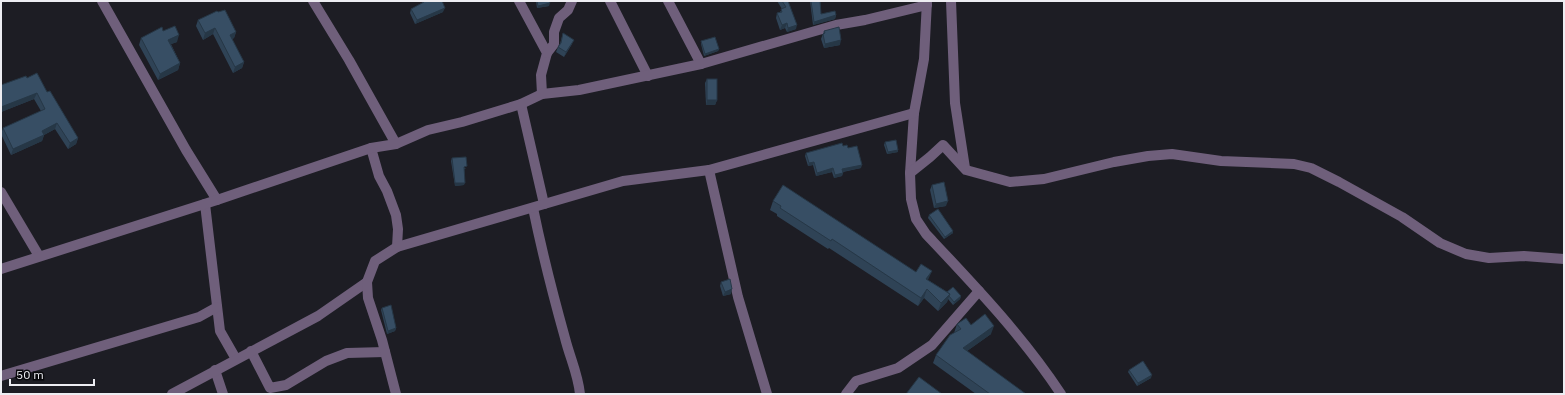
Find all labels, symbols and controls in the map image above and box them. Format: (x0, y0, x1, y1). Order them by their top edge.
scale bar (10, 361, 94, 387)
text: 50 m (16, 367, 44, 382)

